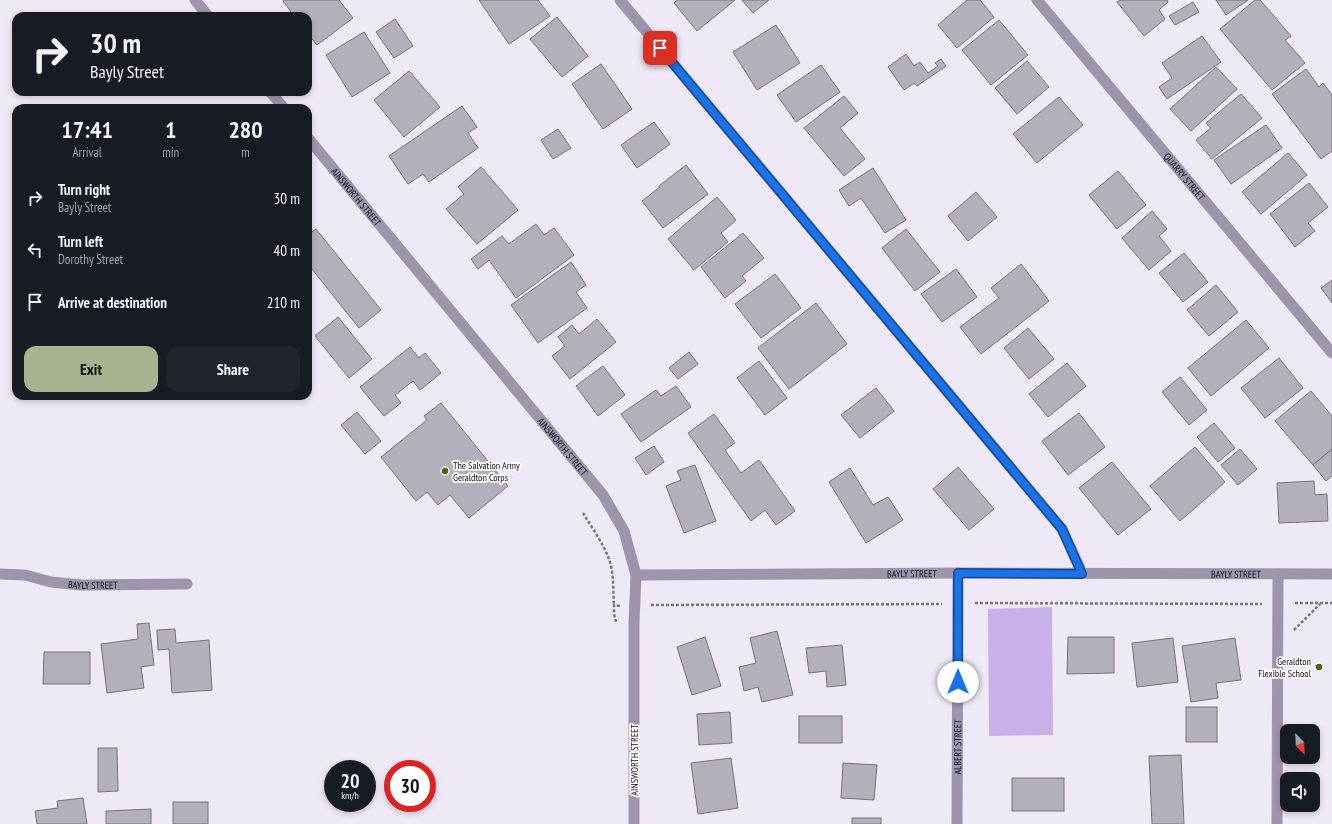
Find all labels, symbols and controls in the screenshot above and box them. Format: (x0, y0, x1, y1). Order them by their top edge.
text: 30 m (90, 24, 141, 61)
icon: right (24, 28, 76, 80)
pin (643, 31, 677, 65)
icon: arrive (649, 37, 671, 59)
text: Bayly Street (90, 60, 164, 83)
text: 17:41 (61, 114, 113, 145)
text: 1 (165, 114, 176, 145)
text: 280 (228, 114, 263, 145)
text: Arrival (72, 144, 102, 161)
text: min (162, 144, 179, 161)
text: m (241, 144, 250, 161)
street label: QUARRY STREET (1161, 150, 1208, 203)
street label: AINSWORTH STREET (329, 165, 385, 229)
text: Turn right (58, 180, 110, 199)
icon: right (24, 187, 46, 209)
text: 30 m (274, 189, 300, 208)
text: Bayly Street (58, 199, 111, 216)
text: Turn left (58, 232, 103, 251)
icon: left (24, 239, 46, 261)
text: 40 m (274, 241, 300, 260)
text: Dorothy Street (58, 251, 123, 268)
icon: arrive (24, 291, 46, 313)
text: Arrive at destination (58, 293, 167, 312)
text: 210 m (267, 293, 300, 312)
button: Exit (24, 346, 158, 392)
button: Share (166, 346, 300, 392)
street label: AINSWORTH STREET (535, 415, 591, 479)
place label: The Salvation Army Geraldton Corps (453, 459, 520, 484)
marker: The Salvation Army Geraldton Corps (440, 466, 450, 476)
street label: BAYLY STREET (887, 567, 937, 580)
street label: BAYLY STREET (1211, 567, 1261, 580)
street label: BAYLY STREET (67, 577, 118, 592)
place label: Geraldton Flexible School (1258, 655, 1312, 680)
position arrow (937, 661, 979, 703)
marker: Geraldton Flexible School (1314, 662, 1324, 672)
street label: ALBERT STREET (951, 719, 964, 775)
street label: AINSWORTH STREET (628, 724, 641, 796)
north arrow (1280, 724, 1320, 764)
map controls (1280, 724, 1320, 812)
speed limit sign: 30 (384, 760, 436, 812)
text: 20 (340, 768, 360, 794)
button: sound (1280, 772, 1320, 812)
text: km/h (341, 789, 359, 802)

